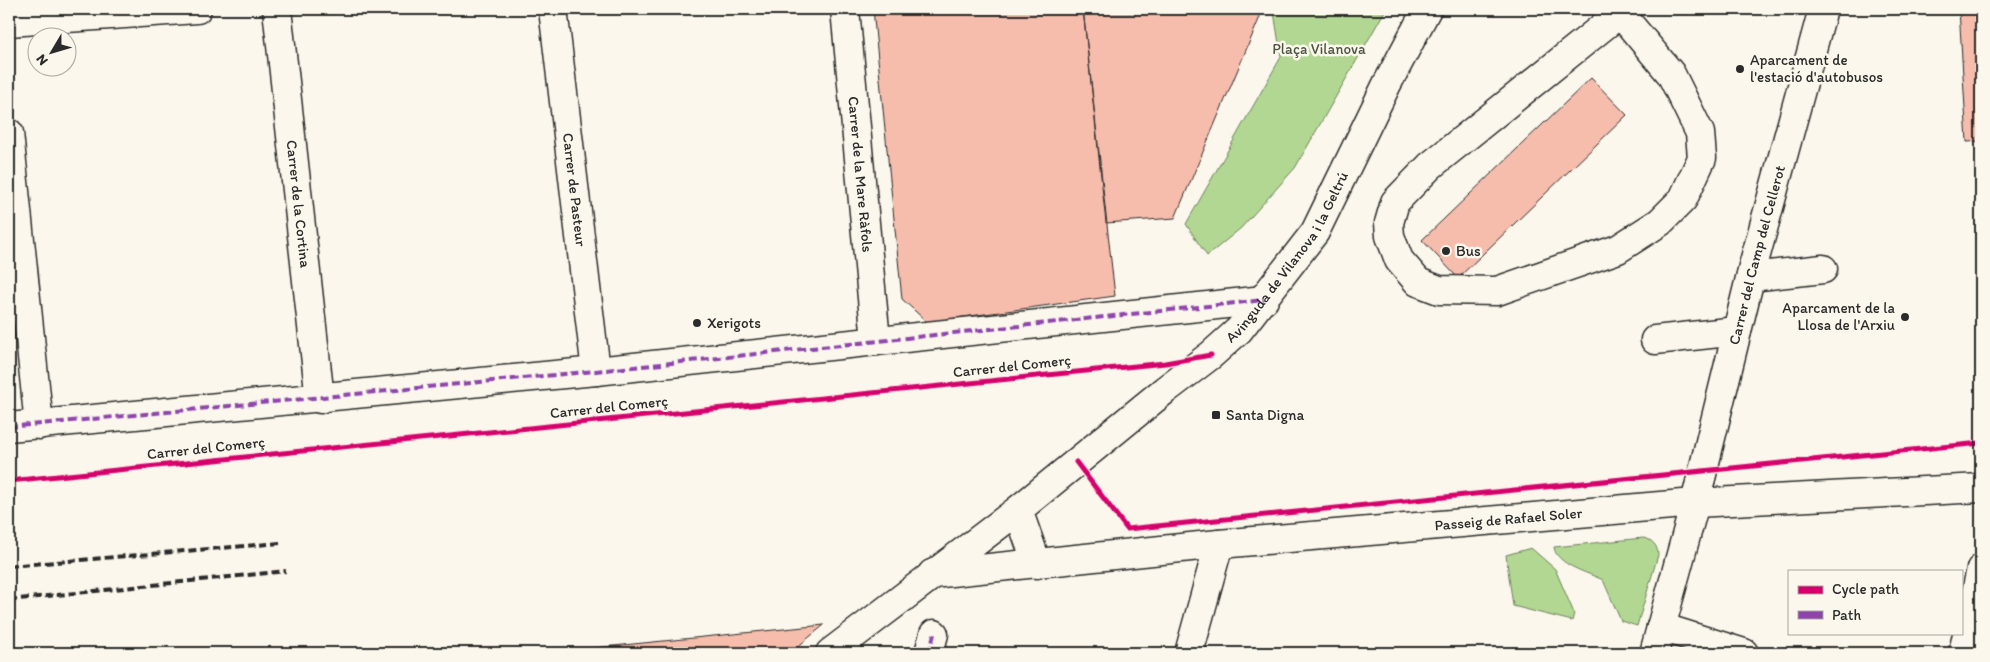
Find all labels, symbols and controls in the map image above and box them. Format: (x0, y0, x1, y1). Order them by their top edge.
north arrow (28, 28, 78, 78)
park label: Plaça Vilanova (1272, 40, 1366, 58)
text: N (33, 51, 52, 69)
place label: Aparcament de l'estació d'autobusos (1750, 51, 1883, 86)
marker: Aparcament de l'estació d'autobusos (1734, 63, 1746, 75)
street label: Carrer de la Mare Ràfols (844, 95, 877, 253)
street label: Carrer de Pasteur (559, 132, 590, 248)
street label: Carrer de la Cortina (282, 139, 314, 269)
street label: Carrer del Camp del Cellerot (1725, 163, 1789, 347)
street label: Avinguda de Vilanova i la Geltrú (1222, 169, 1352, 347)
place label: Bus (1456, 242, 1481, 260)
marker: Bus (1440, 245, 1452, 257)
place label: Aparcament de la Llosa de l'Arxiu (1782, 299, 1896, 334)
marker: Aparcament de la Llosa de l'Arxiu (1899, 311, 1911, 323)
place label: Xerigots (707, 314, 761, 332)
marker: Xerigots (691, 317, 703, 329)
street label: Carrer del Comerç (952, 351, 1072, 381)
street label: Carrer del Comerç (549, 392, 669, 422)
place label: Santa Digna (1226, 406, 1305, 424)
marker: Santa Digna (1210, 409, 1222, 421)
street label: Carrer del Comerç (146, 433, 266, 463)
street label: Passeig de Rafael Soler (1434, 504, 1583, 534)
legend (1788, 570, 1962, 634)
text: Cycle path (1832, 580, 1899, 598)
text: Path (1832, 606, 1861, 624)

